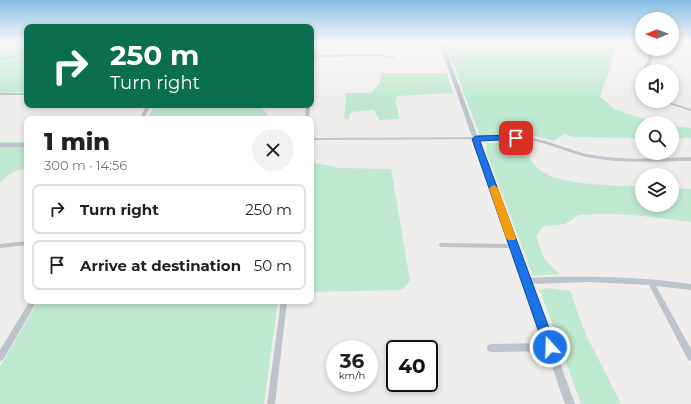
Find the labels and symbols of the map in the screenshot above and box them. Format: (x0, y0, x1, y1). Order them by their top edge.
north arrow (635, 12, 679, 56)
pin (499, 121, 533, 155)
position arrow (529, 326, 571, 368)
speed limit sign: 40 (386, 340, 438, 392)

